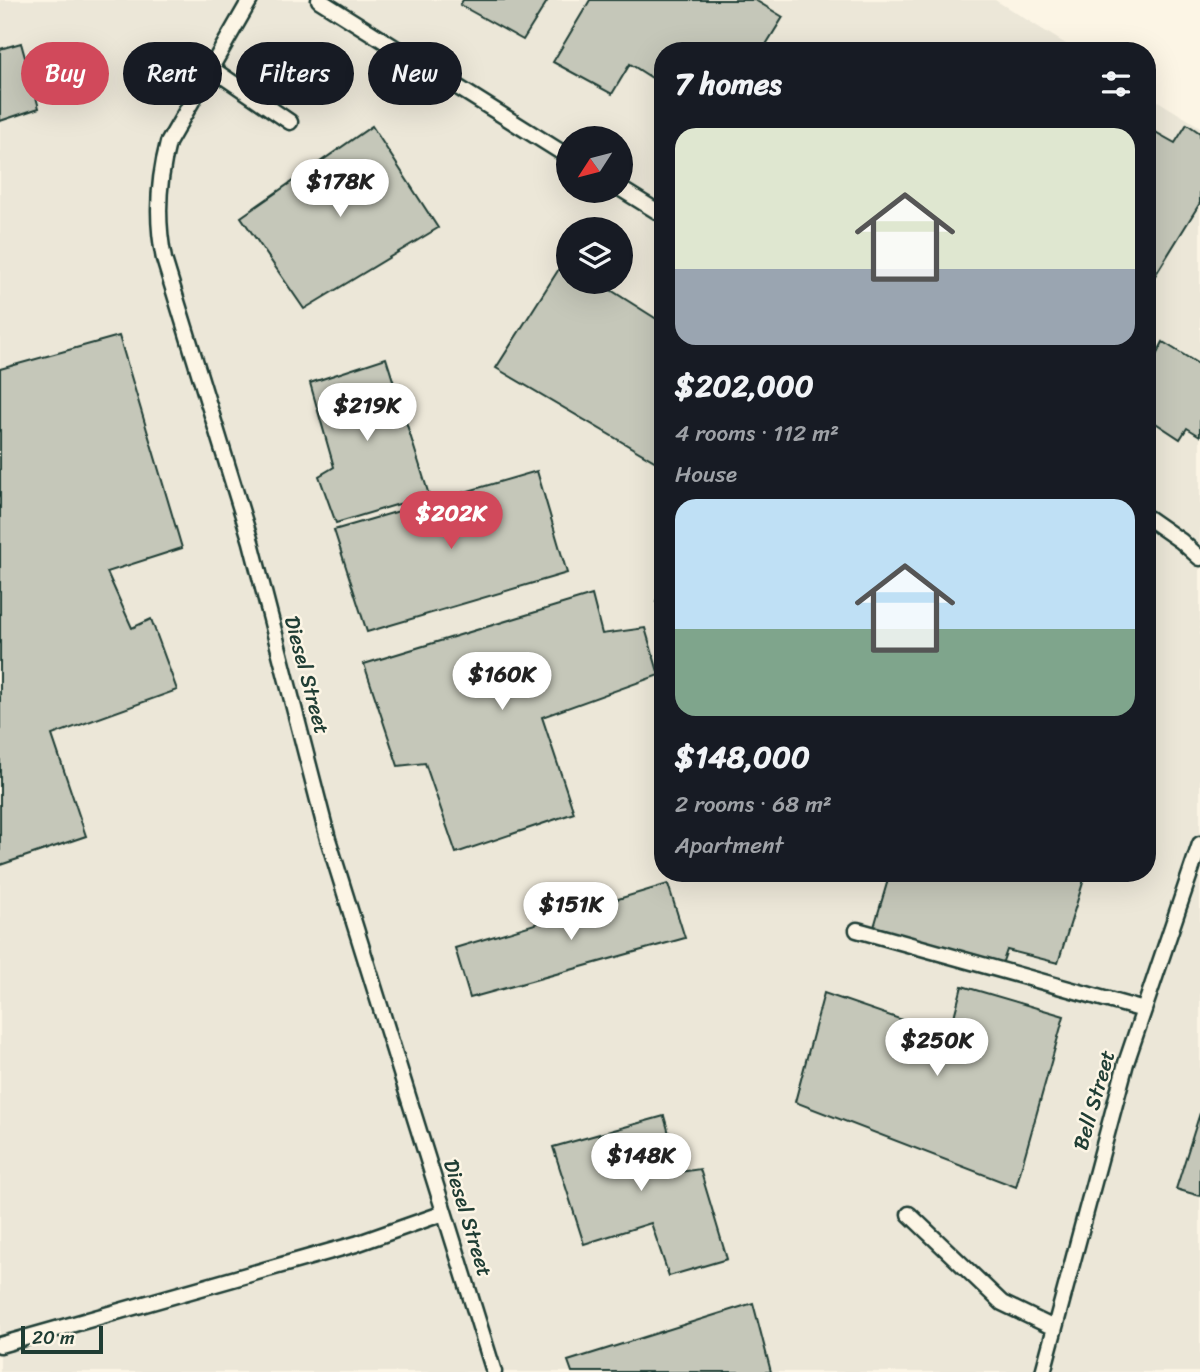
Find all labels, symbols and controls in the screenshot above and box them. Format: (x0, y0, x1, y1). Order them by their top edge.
chip: Buy (21, 42, 109, 105)
chip: Rent (123, 42, 222, 105)
chip: Filters (236, 42, 354, 105)
chip: New (368, 42, 462, 105)
text: 7 homes (675, 57, 782, 111)
icon: filters (1097, 65, 1135, 103)
north arrow (556, 126, 634, 203)
map controls (556, 126, 633, 294)
pin: $178K (291, 160, 389, 219)
text: $178K (307, 161, 373, 202)
icon: home (842, 174, 968, 300)
button: layers (556, 217, 633, 294)
text: $202,000 (675, 359, 814, 413)
pin: $219K (318, 384, 416, 443)
text: $219K (334, 385, 400, 426)
text: 4 rooms · 112 m² (675, 413, 839, 454)
text: House (675, 454, 737, 495)
pin: $202K (402, 491, 500, 551)
text: $202K (416, 493, 486, 534)
icon: home (842, 545, 968, 671)
street label: Diesel Street (273, 611, 341, 739)
pin: $160K (453, 652, 551, 712)
text: $160K (469, 654, 535, 695)
text: $148,000 (675, 730, 810, 784)
text: 2 rooms · 68 m² (675, 784, 832, 825)
text: Apartment (675, 825, 784, 866)
pin: $151K (522, 883, 620, 942)
text: $151K (539, 884, 603, 925)
pin: $250K (888, 1018, 986, 1078)
text: $250K (901, 1020, 973, 1061)
street label: Bell Street (1062, 1045, 1126, 1155)
pin: $148K (592, 1134, 690, 1193)
text: $148K (607, 1135, 675, 1176)
street label: Diesel Street (432, 1154, 504, 1282)
text: 20 m (32, 1321, 75, 1354)
scale bar (21, 1323, 103, 1355)

